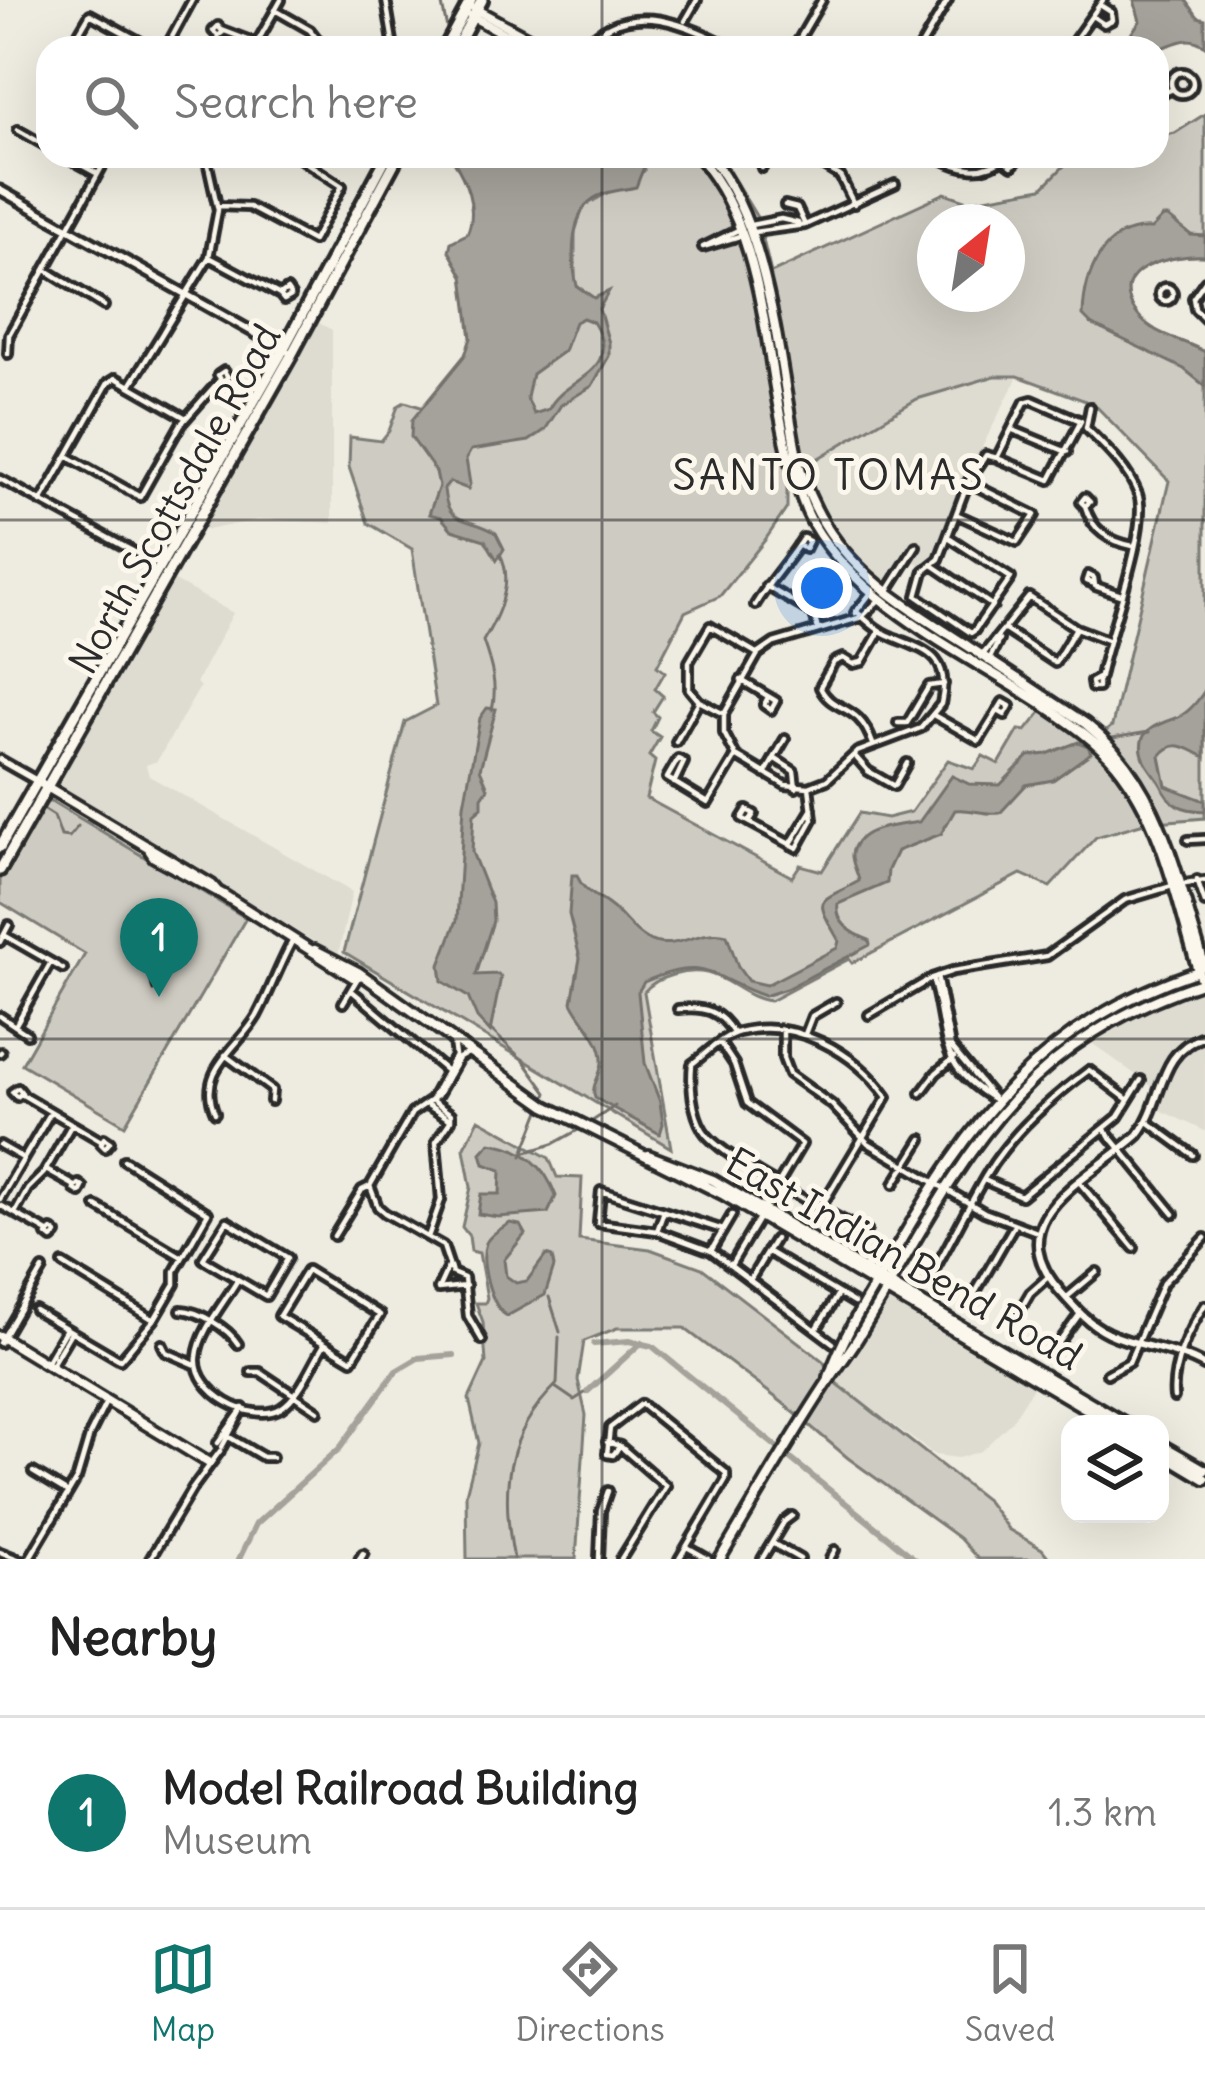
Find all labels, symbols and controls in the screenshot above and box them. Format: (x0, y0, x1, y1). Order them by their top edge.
search box (36, 36, 1169, 168)
icon: search (78, 69, 144, 135)
text: Search here (174, 74, 418, 130)
north arrow (917, 204, 1025, 312)
street label: North Scottsdale Road (59, 316, 291, 682)
district label: SANTO TOMAS (672, 449, 986, 501)
your location (792, 558, 852, 618)
pin: 1 (120, 898, 198, 997)
street label: East Indian Bend Road (717, 1137, 1091, 1381)
map controls (1061, 1415, 1169, 1523)
button: layers (1061, 1415, 1169, 1523)
text: Nearby (48, 1605, 217, 1669)
text: Model Railroad Building (162, 1760, 639, 1816)
text: 1 (79, 1788, 95, 1837)
text: 1.3 km (1048, 1788, 1157, 1837)
text: Museum (162, 1816, 312, 1865)
tab: Map (150, 1936, 216, 2050)
tab: Directions (516, 1936, 665, 2050)
tab: Saved (965, 1936, 1055, 2050)

